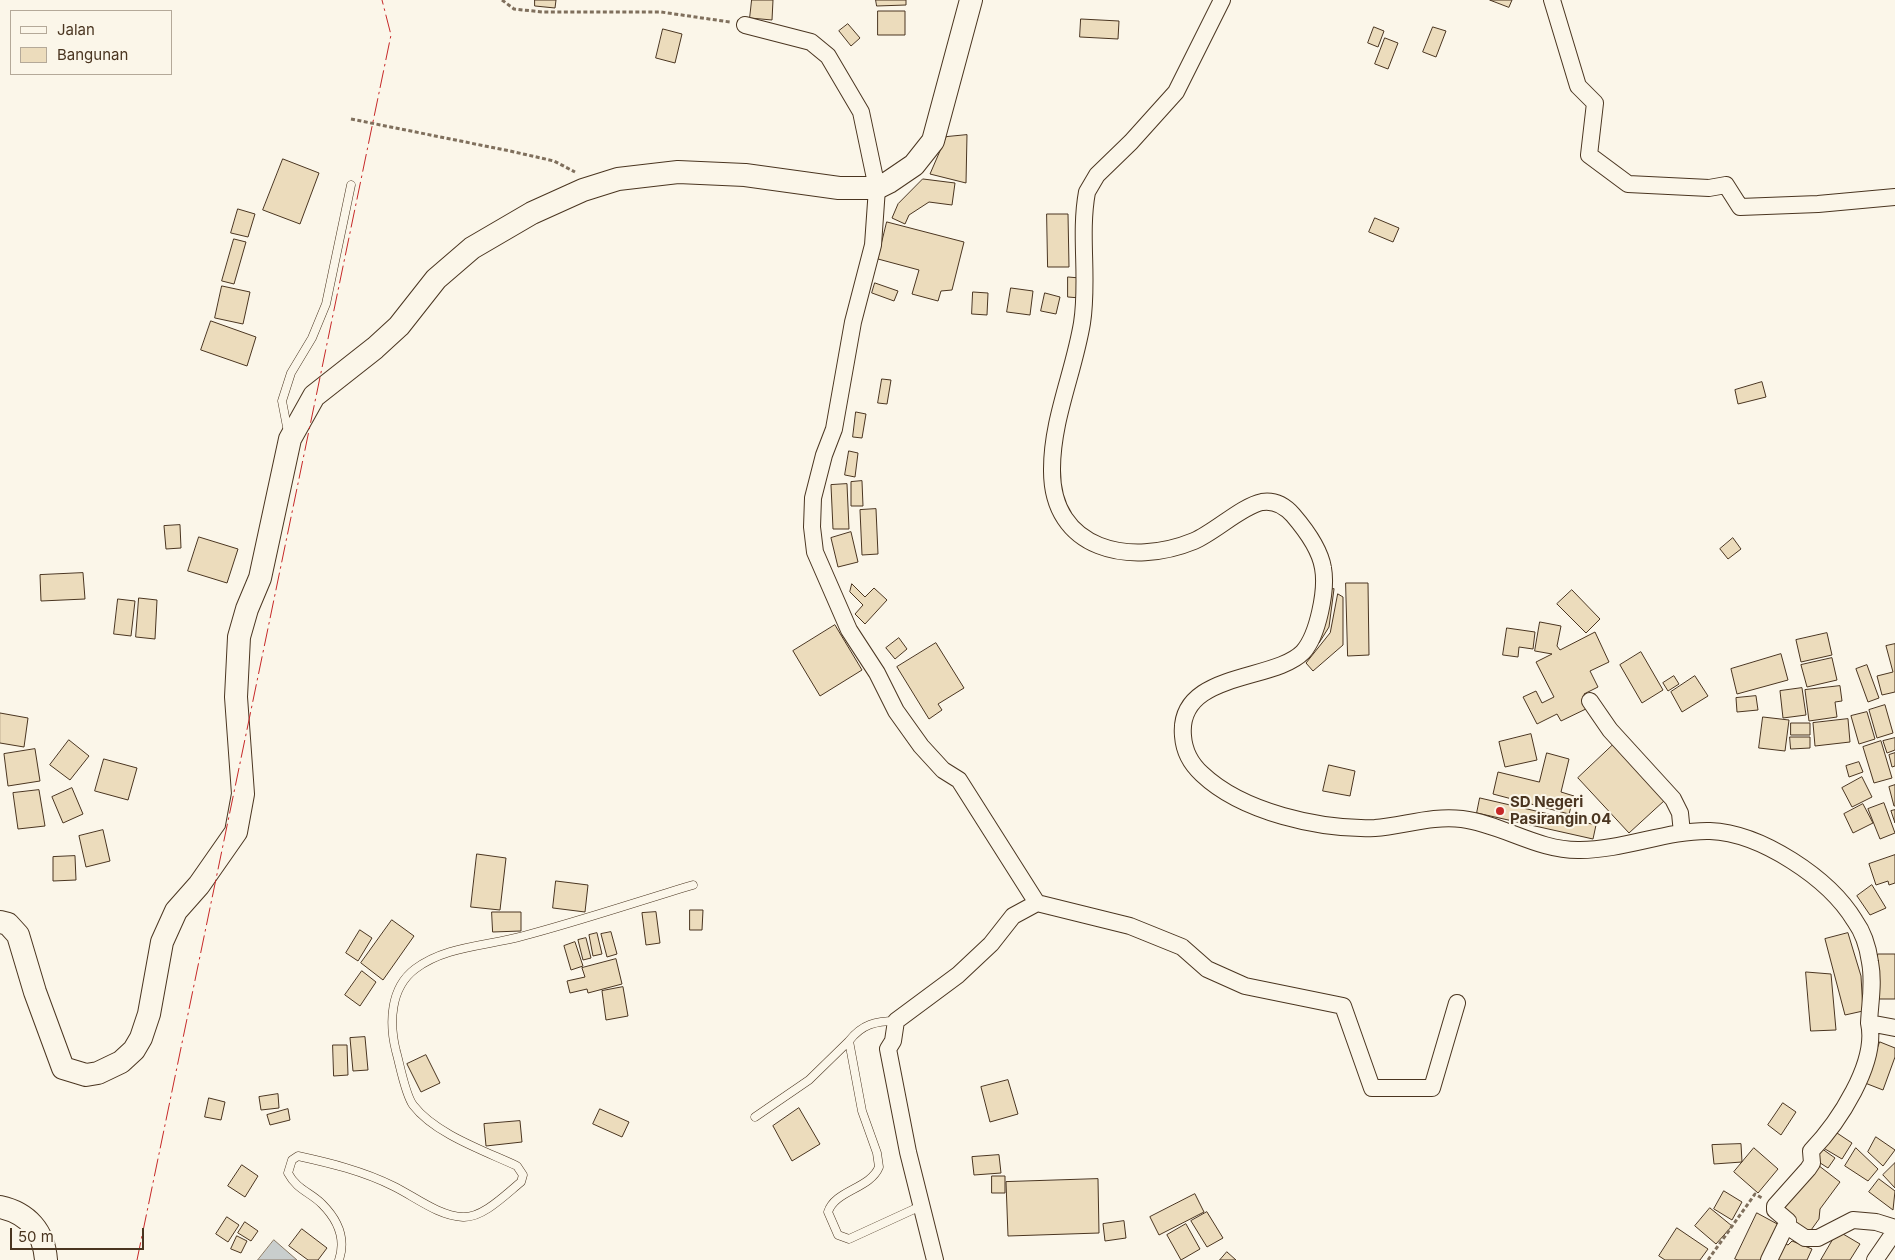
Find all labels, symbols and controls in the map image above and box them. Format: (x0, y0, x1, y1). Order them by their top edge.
legend (10, 10, 172, 75)
text: Jalan (57, 20, 95, 39)
text: Bangunan (57, 45, 128, 64)
place label: SD Negeri Pasirangin 04 (1510, 793, 1611, 828)
marker: SD Negeri Pasirangin 04 (1494, 805, 1506, 817)
scale bar (12, 1218, 146, 1250)
text: 50 m (18, 1227, 54, 1246)

